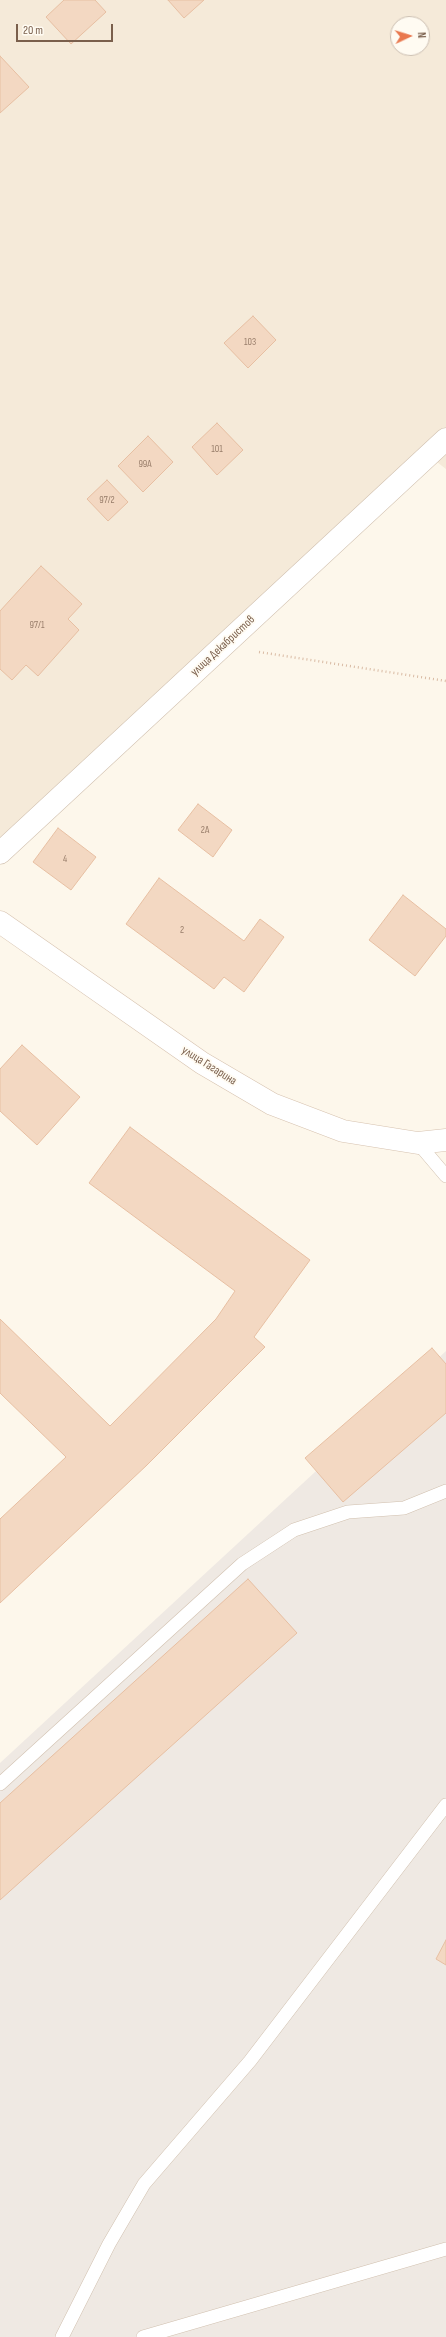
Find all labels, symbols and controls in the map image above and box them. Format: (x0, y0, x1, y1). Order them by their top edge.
scale bar (18, 16, 115, 42)
north arrow (390, 16, 430, 56)
text: 20 m (23, 23, 43, 38)
text: N (415, 32, 428, 39)
house number: 103 (244, 336, 256, 348)
house number: 101 (211, 443, 223, 455)
house number: 99А (138, 458, 152, 470)
house number: 97/2 (99, 494, 115, 506)
street label: улица Декабристов (188, 613, 258, 679)
house number: 97/1 (30, 619, 44, 631)
house number: 2А (201, 824, 209, 836)
house number: 4 (63, 853, 67, 865)
house number: 2 (180, 924, 184, 936)
street label: улица Гагарина (179, 1043, 239, 1089)

